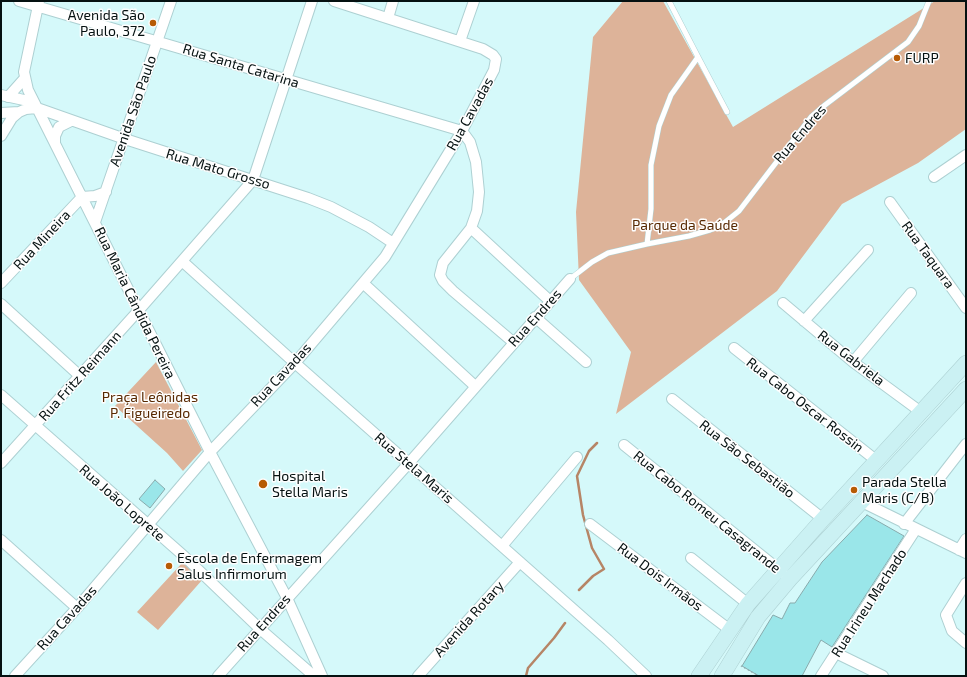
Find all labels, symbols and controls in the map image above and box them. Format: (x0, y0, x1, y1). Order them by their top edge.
place label: Avenida São Paulo, 372 (68, 7, 145, 40)
marker: Avenida São Paulo, 372 (148, 18, 158, 28)
street label: Rua Santa Catarina (181, 40, 301, 92)
place label: FURP (905, 50, 939, 66)
street label: Avenida São Paulo (106, 53, 160, 169)
marker: FURP (892, 53, 902, 63)
street label: Rua Cavadas (443, 75, 497, 153)
street label: Rua Endres (770, 102, 830, 166)
street label: Rua Mato Grosso (164, 145, 272, 193)
street label: Rua Mineira (10, 207, 74, 273)
park label: Parque da Saúde (632, 217, 738, 233)
street label: Rua Taquara (898, 218, 958, 292)
street label: Rua Maria Cândida Pereira (91, 224, 179, 382)
street label: Rua Endres (505, 286, 565, 350)
street label: Rua Gabriela (814, 327, 888, 389)
street label: Rua Fritz Reimann (35, 328, 125, 424)
street label: Rua Cavadas (247, 340, 315, 410)
street label: Rua Cabo Oscar Rossin (743, 354, 867, 456)
park label: Praça Leônidas P. Figueiredo (102, 389, 198, 422)
street label: Rua São Sebastião (696, 416, 798, 502)
street label: Rua Stela Maris (371, 429, 457, 507)
street label: Rua Cabo Romeu Casagrande (630, 447, 784, 577)
street label: Rua João Loprete (76, 461, 168, 545)
place label: Hospital Stella Maris (272, 468, 348, 500)
place label: Parada Stella Maris (C/B) (862, 474, 947, 506)
marker: Hospital Stella Maris (257, 478, 269, 490)
marker: Parada Stella Maris (C/B) (849, 485, 859, 495)
street label: Rua Dois Irmãos (614, 539, 706, 615)
street label: Rua Irineu Machado (828, 546, 910, 660)
place label: Escola de Enfermagem Salus Infirmorum (177, 550, 322, 582)
marker: Escola de Enfermagem Salus Infirmorum (164, 561, 174, 571)
street label: Avenida Rotary (431, 578, 507, 660)
street label: Rua Cavadas (34, 582, 100, 654)
street label: Rua Endres (234, 591, 294, 655)

